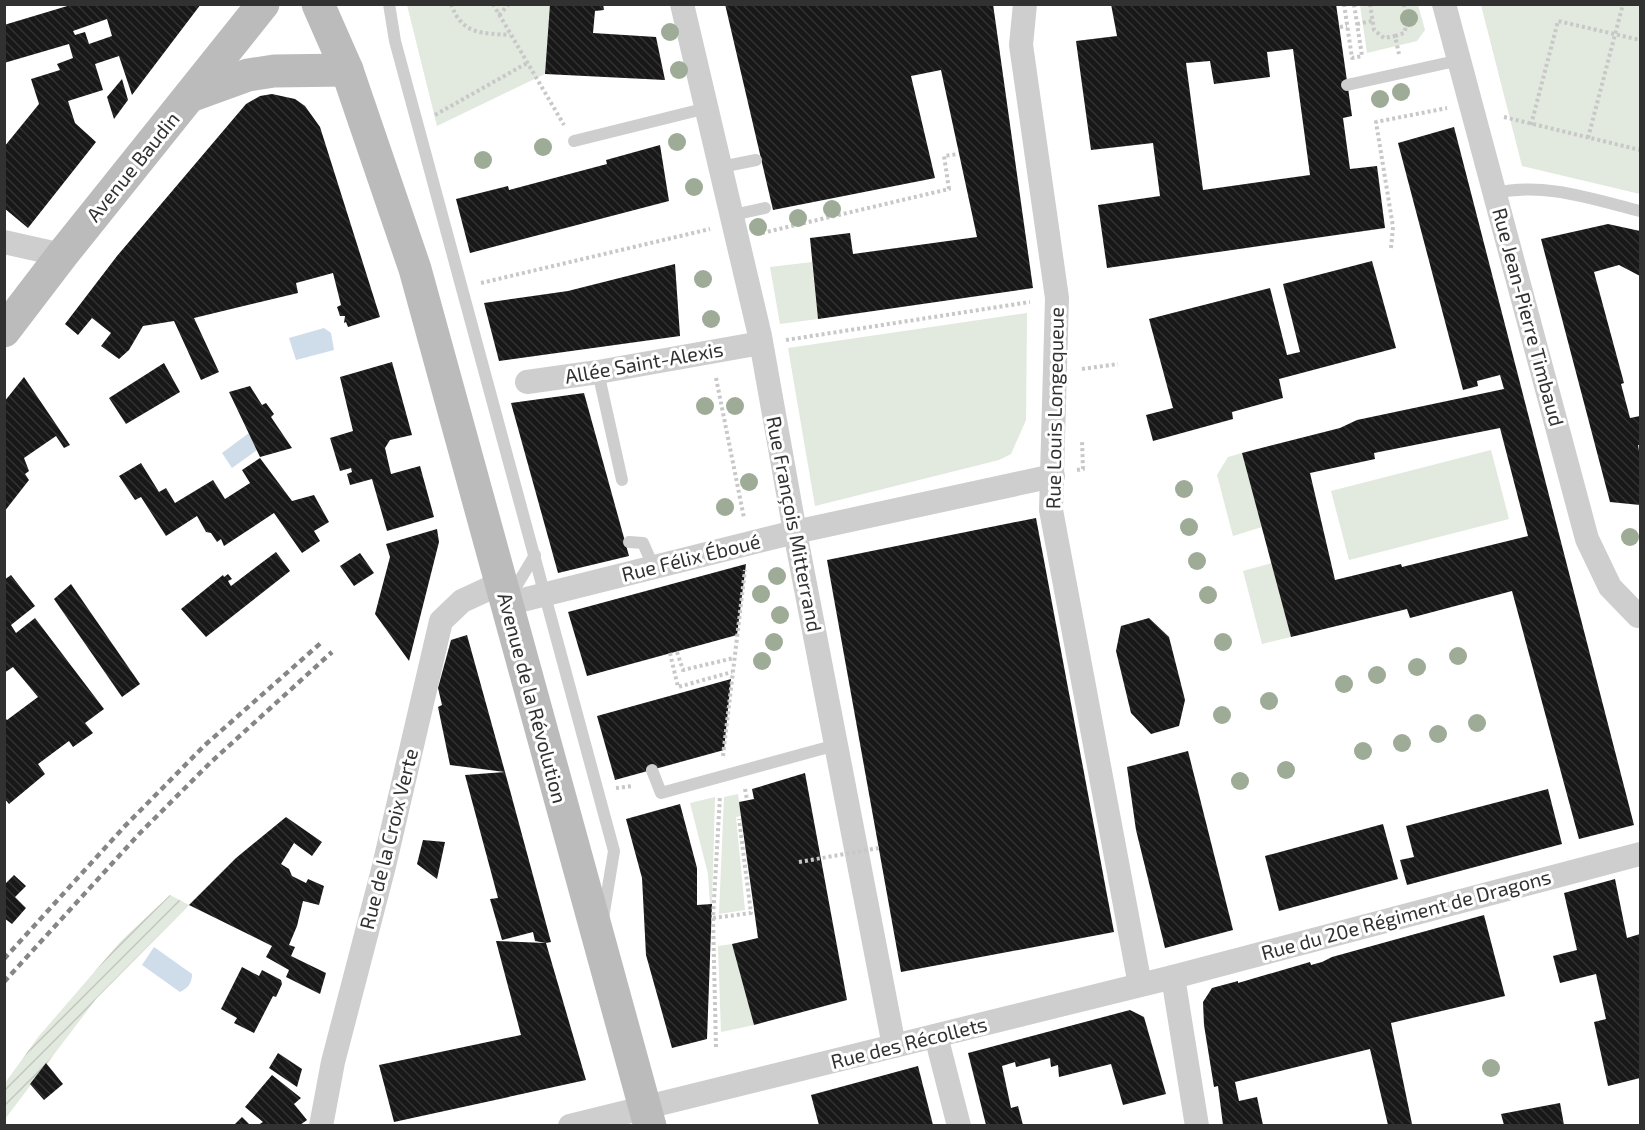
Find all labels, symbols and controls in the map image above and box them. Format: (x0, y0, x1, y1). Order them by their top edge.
street label: Avenue Baudin (81, 107, 184, 226)
street label: Rue Jean-Pierre Timbaud (1488, 205, 1570, 429)
street label: Rue Louis Longequeue (1040, 307, 1068, 509)
street label: Allée Saint-Alexis (563, 336, 725, 388)
street label: Rue François Mitterrand (761, 414, 828, 634)
street label: Rue Félix Éboué (619, 528, 763, 586)
street label: Avenue de la Révolution (493, 590, 573, 806)
street label: Rue de la Croix Verte (354, 746, 422, 932)
street label: Rue du 20e Régiment de Dragons (1258, 864, 1553, 964)
street label: Rue des Récollets (828, 1011, 989, 1073)

